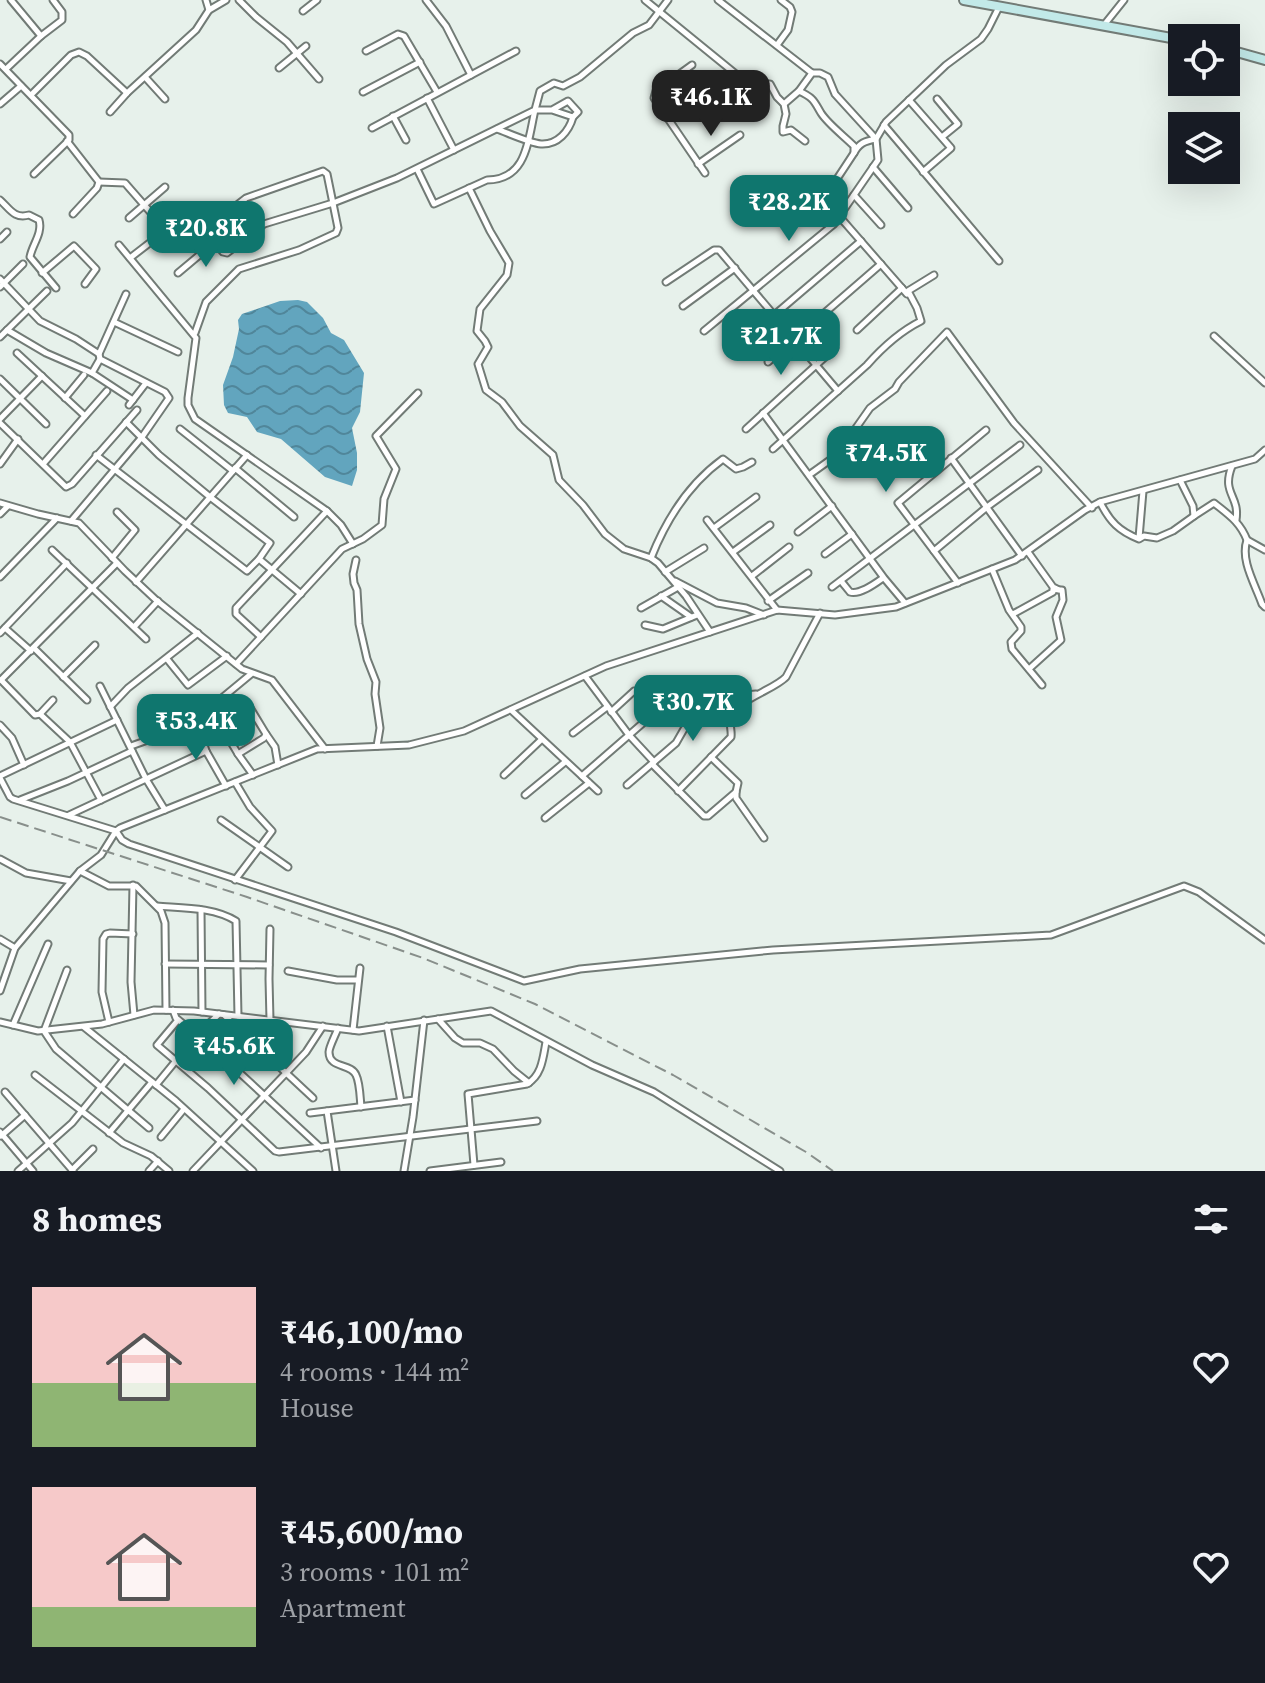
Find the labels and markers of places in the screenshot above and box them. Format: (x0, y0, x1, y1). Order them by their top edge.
pin: ₹46.1K (646, 70, 776, 138)
pin: ₹28.2K (724, 175, 854, 243)
pin: ₹20.8K (141, 201, 271, 269)
pin: ₹21.7K (716, 309, 846, 377)
pin: ₹74.5K (821, 426, 951, 494)
pin: ₹30.7K (628, 675, 758, 743)
pin: ₹53.4K (131, 694, 261, 762)
pin: ₹45.6K (169, 1019, 299, 1087)

